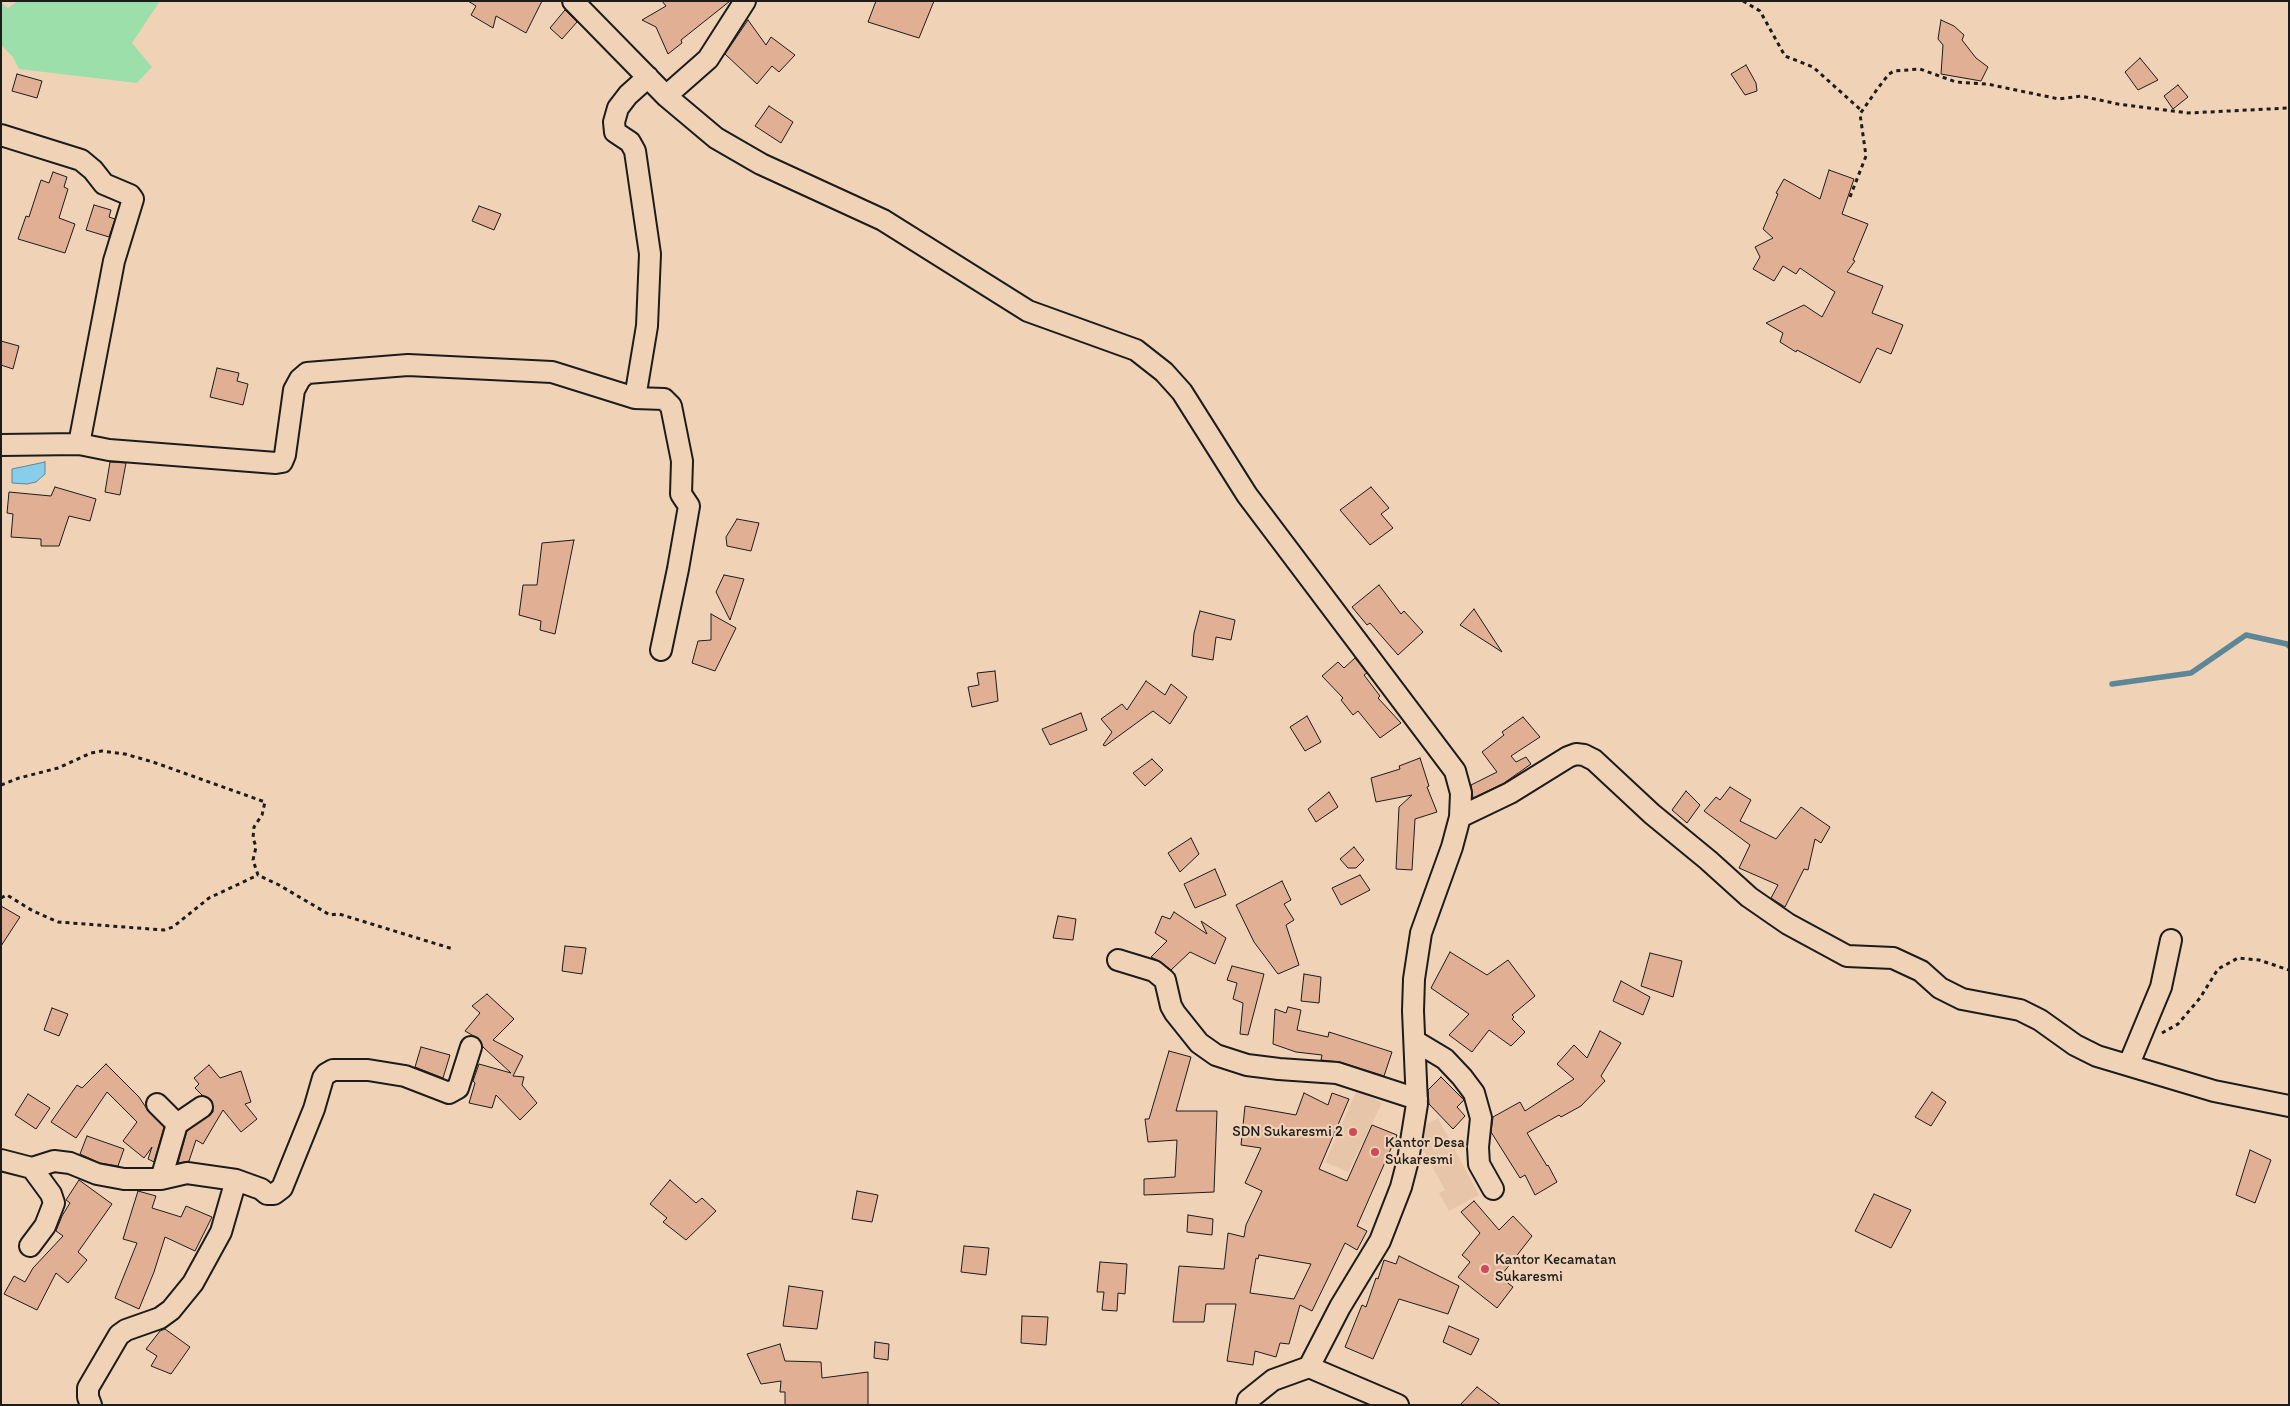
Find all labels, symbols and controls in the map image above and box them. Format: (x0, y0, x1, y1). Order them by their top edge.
place label: SDN Sukaresmi 2 (1232, 1123, 1343, 1141)
marker: SDN Sukaresmi 2 (1347, 1126, 1359, 1138)
place label: Kantor Desa Sukaresmi (1385, 1134, 1465, 1169)
marker: Kantor Desa Sukaresmi (1369, 1146, 1381, 1158)
place label: Kantor Kecamatan Sukaresmi (1495, 1251, 1616, 1286)
marker: Kantor Kecamatan Sukaresmi (1479, 1263, 1491, 1275)

